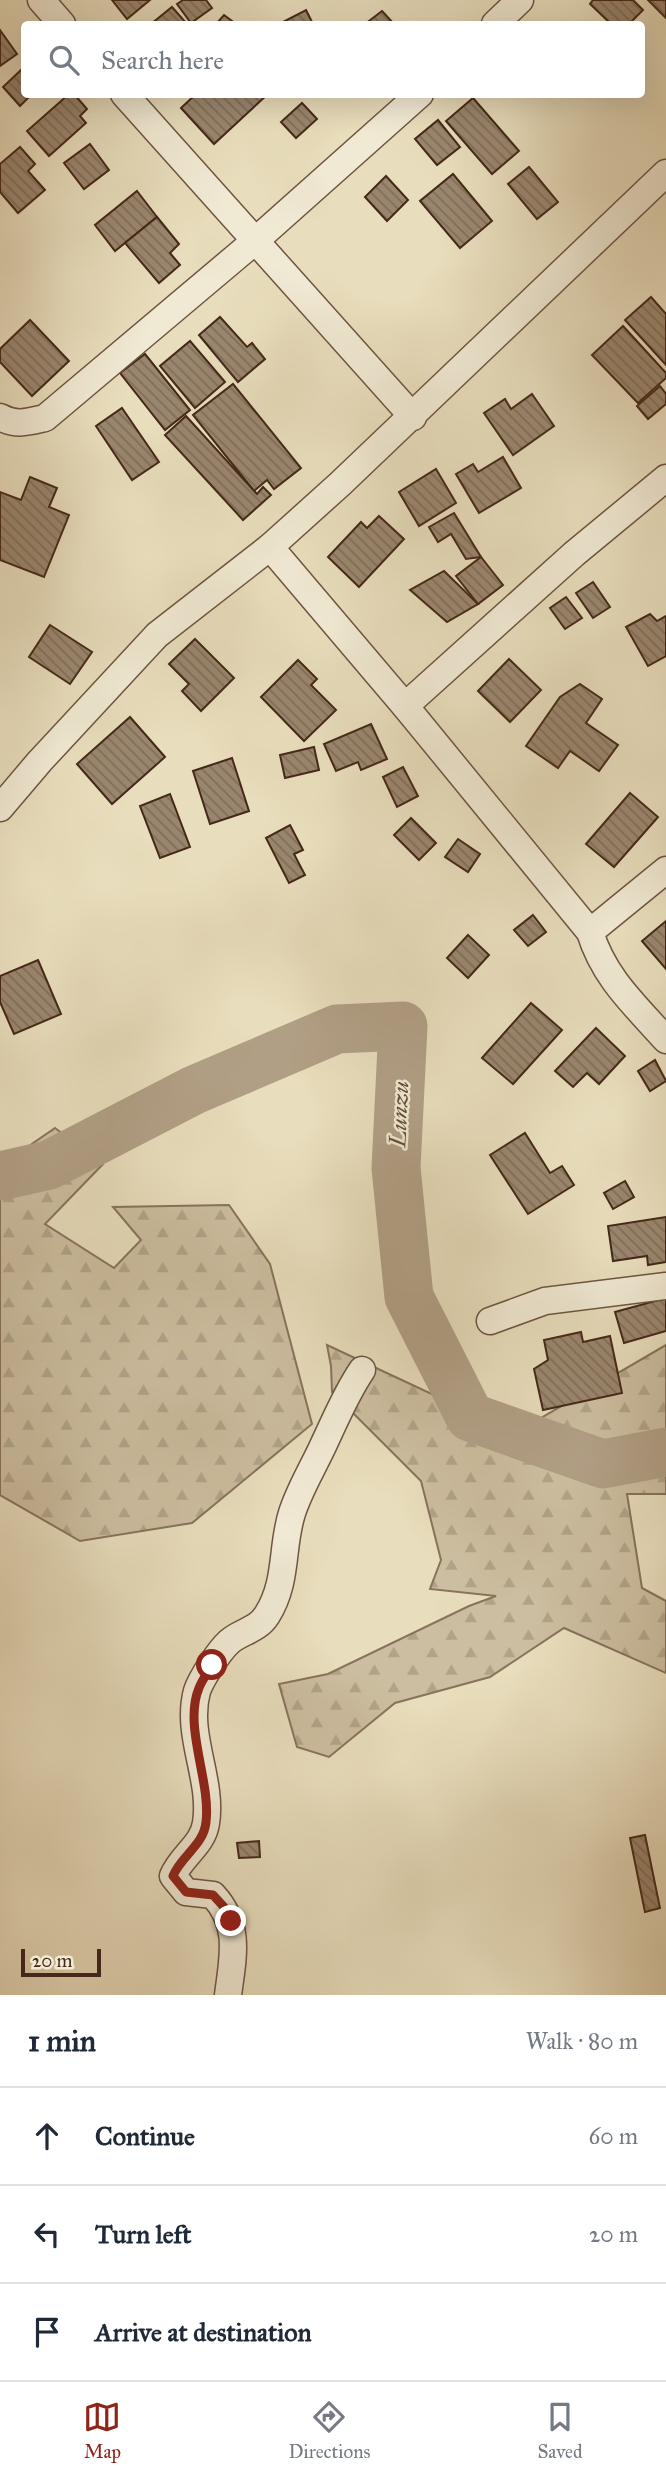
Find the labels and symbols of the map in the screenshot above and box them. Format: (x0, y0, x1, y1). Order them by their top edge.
water label: Lunzu (383, 1080, 415, 1149)
route start (196, 1649, 227, 1680)
route end (215, 1905, 246, 1936)
scale bar (21, 1946, 102, 1978)

